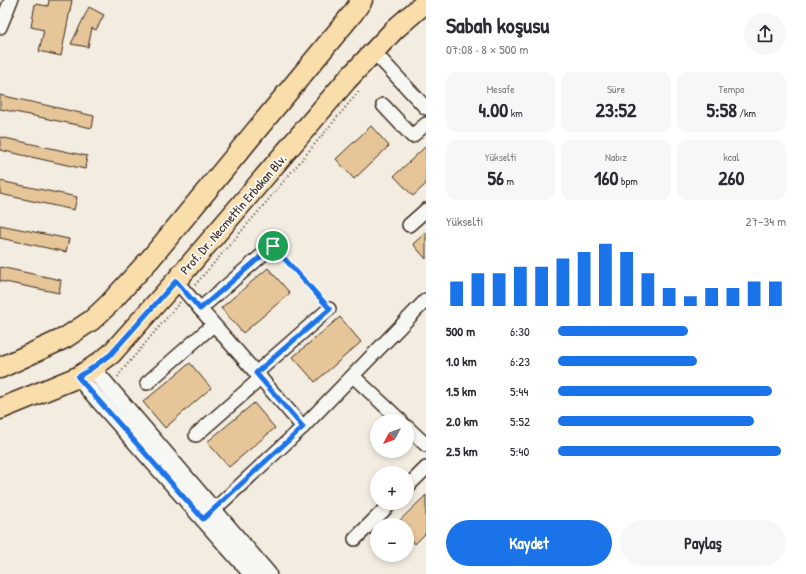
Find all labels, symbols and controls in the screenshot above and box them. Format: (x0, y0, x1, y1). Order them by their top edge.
text: Sabah koşusu (446, 10, 549, 40)
button: share (744, 13, 786, 55)
text: 07:08 · 8 × 500 m (446, 40, 528, 58)
text: Mesafe (487, 82, 515, 96)
text: Süre (607, 82, 625, 96)
text: Tempo (718, 82, 744, 96)
text: 4.00 (479, 96, 508, 123)
text: 23:52 (596, 96, 636, 123)
text: 5:58 (707, 96, 737, 123)
text: km (508, 106, 523, 120)
text: /km (737, 106, 756, 120)
street label: Prof. Dr. Necmettin Erbakan Blv. (176, 150, 291, 278)
text: Yükselti (485, 150, 516, 164)
text: Nabız (605, 150, 627, 164)
text: kcal (723, 150, 739, 164)
text: 56 (487, 164, 504, 191)
text: 160 (594, 164, 618, 191)
text: 260 (718, 164, 744, 191)
text: m (504, 174, 514, 188)
text: bpm (618, 174, 638, 188)
text: Yükselti (446, 212, 483, 230)
text: 27–34 m (745, 212, 786, 230)
pin (256, 229, 290, 263)
icon: arrive (262, 235, 284, 257)
text: 500 m (446, 322, 475, 340)
text: 6:30 (510, 322, 530, 340)
text: 1.0 km (446, 352, 477, 370)
text: 6:23 (510, 352, 530, 370)
text: 1.5 km (446, 382, 476, 400)
text: 5:44 (510, 382, 528, 400)
text: 2.0 km (446, 412, 478, 430)
text: 5:52 (510, 412, 530, 430)
north arrow (370, 414, 414, 458)
map controls (370, 414, 414, 562)
text: 2.5 km (446, 442, 478, 460)
text: 5:40 (510, 442, 529, 460)
button: + (370, 466, 414, 510)
button: − (370, 518, 414, 562)
button: Kaydet (446, 520, 612, 566)
button: Paylaş (620, 520, 786, 566)

